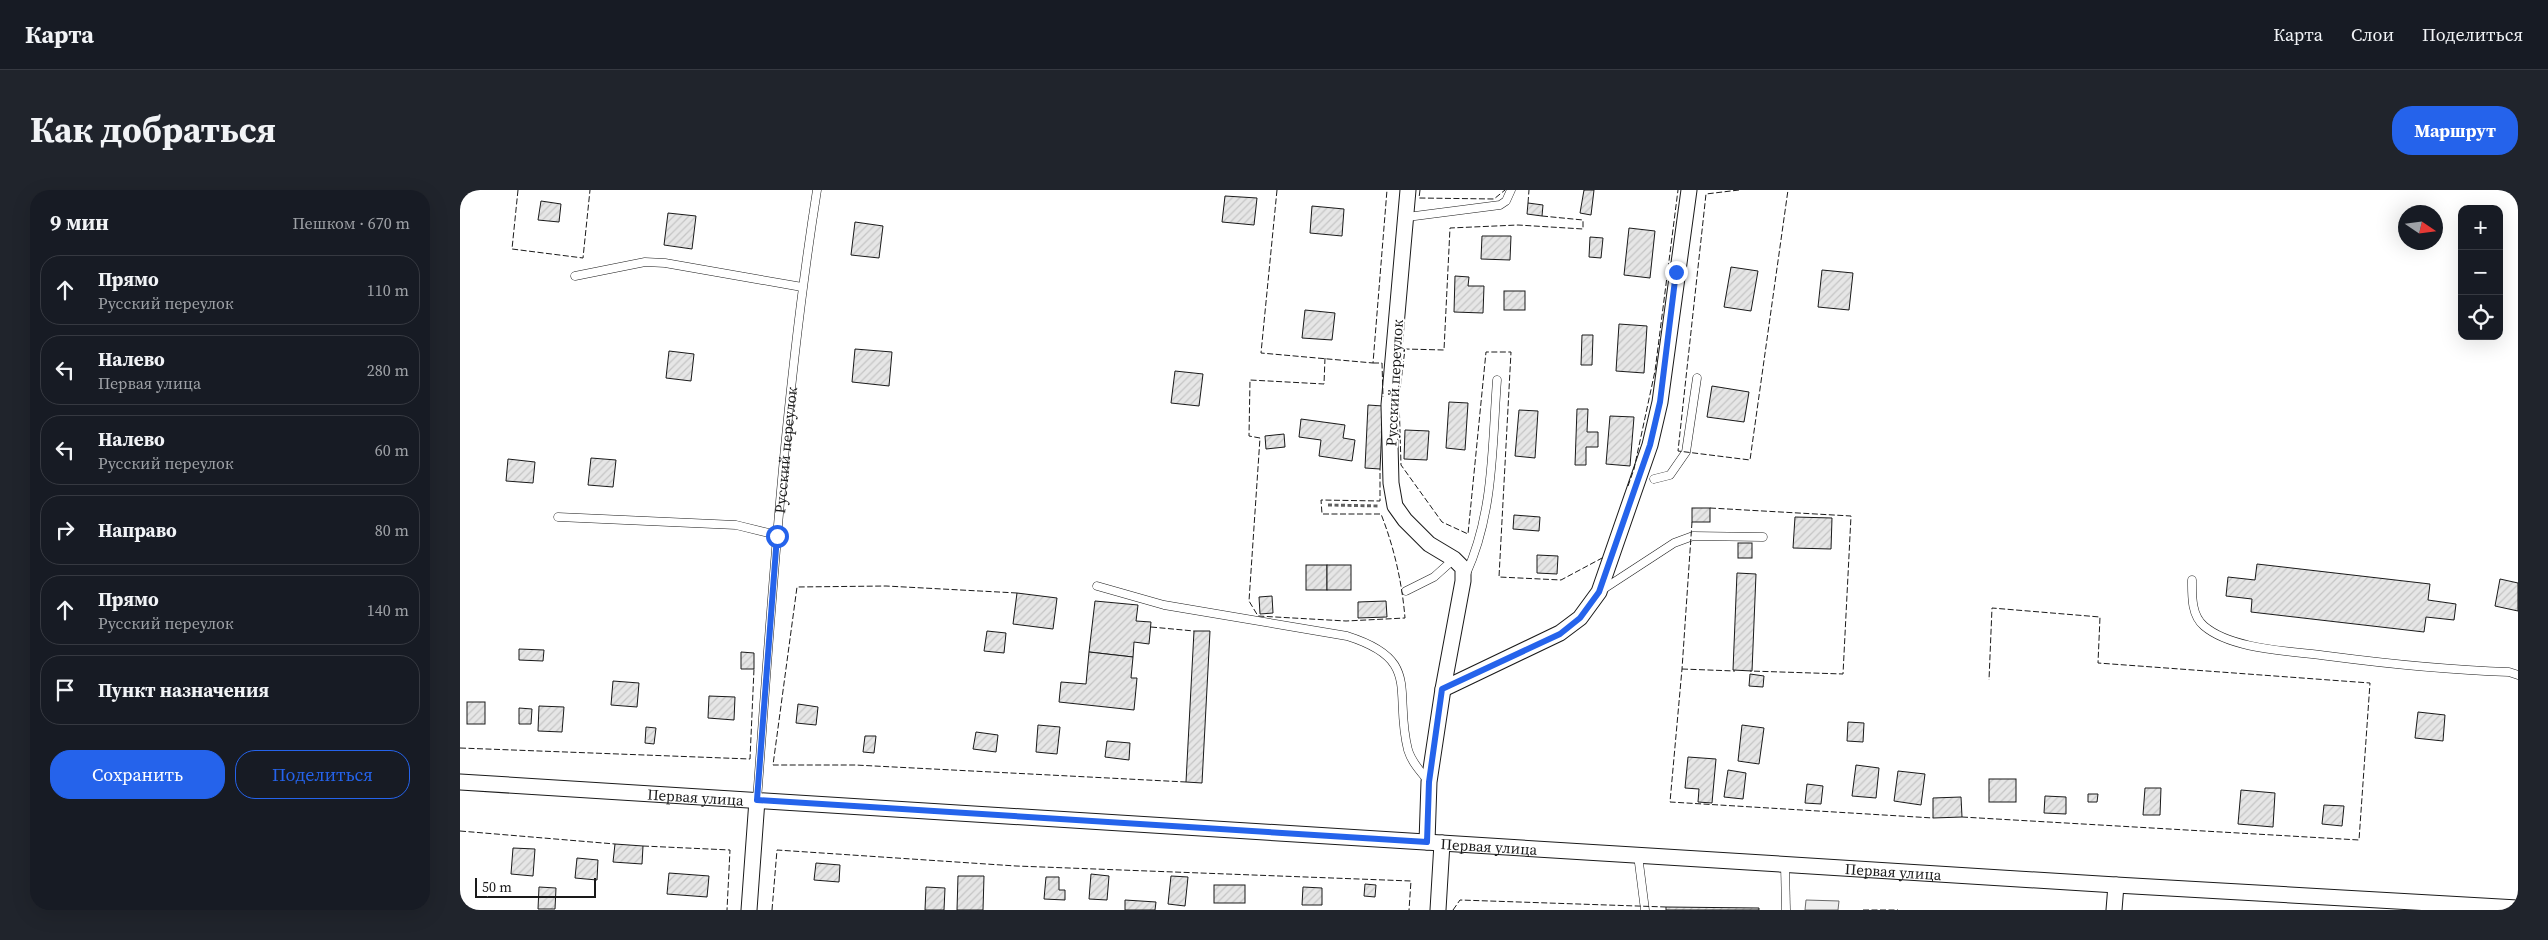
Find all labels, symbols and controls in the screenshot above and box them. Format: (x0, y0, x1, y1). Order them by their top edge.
text: Карта (25, 18, 94, 51)
text: Карта (2273, 22, 2323, 47)
text: Слои (2351, 22, 2394, 47)
text: Поделиться (2422, 22, 2523, 47)
text: Как добраться (30, 106, 276, 154)
button: Маршрут (2392, 106, 2518, 155)
north arrow (2398, 205, 2443, 250)
map controls (2458, 205, 2503, 340)
button: + (2458, 205, 2503, 250)
text: 9 мин (50, 208, 109, 237)
text: Пешком · 670 m (292, 212, 410, 234)
button: − (2458, 250, 2503, 295)
route end (1665, 261, 1688, 284)
text: Прямо (98, 266, 159, 292)
icon: ahead (51, 276, 79, 304)
text: 110 m (367, 279, 409, 301)
text: Русский переулок (98, 292, 234, 314)
button: locate (2458, 295, 2503, 340)
street label: Русский переулок (1380, 318, 1408, 447)
text: Налево (98, 346, 165, 372)
icon: left (51, 356, 79, 384)
text: 280 m (367, 359, 409, 381)
text: Первая улица (98, 372, 201, 394)
street label: Русский переулок (768, 385, 802, 514)
text: Налево (98, 426, 165, 452)
icon: left (51, 436, 79, 464)
text: 60 m (375, 439, 409, 461)
text: Русский переулок (98, 452, 234, 474)
icon: right (51, 516, 79, 544)
text: Направо (98, 517, 177, 543)
text: 80 m (375, 519, 409, 541)
route start (766, 525, 789, 548)
text: Прямо (98, 586, 159, 612)
icon: ahead (51, 596, 79, 624)
text: 140 m (367, 599, 409, 621)
text: Русский переулок (98, 612, 234, 634)
icon: arrive (51, 676, 79, 704)
text: Пункт назначения (98, 677, 269, 703)
button: Сохранить (50, 750, 225, 799)
button: Поделиться (235, 750, 410, 799)
street label: Первая улица (647, 783, 745, 810)
street label: Первая улица (1440, 833, 1538, 860)
street label: Первая улица (1844, 858, 1943, 885)
scale bar (475, 875, 596, 898)
text: 50 m (482, 877, 512, 897)

